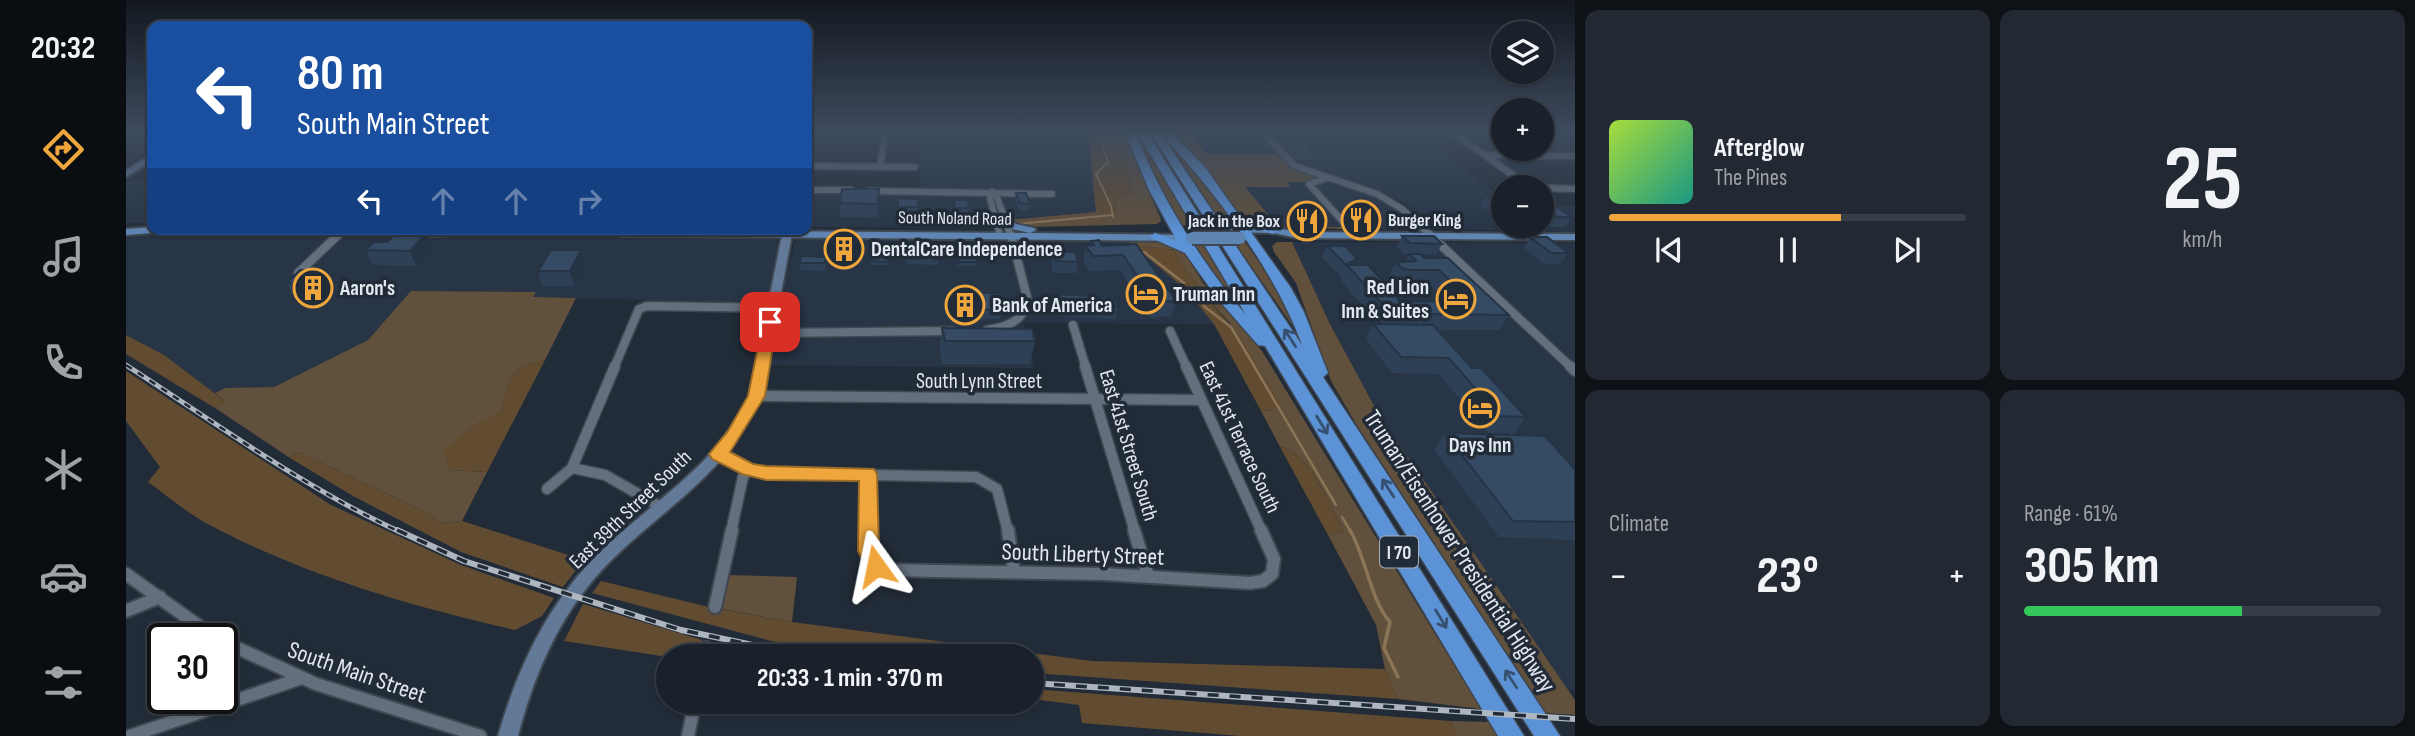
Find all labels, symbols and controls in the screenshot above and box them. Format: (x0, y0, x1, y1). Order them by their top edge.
map controls (1491, 21, 1554, 238)
button: layers (1491, 21, 1554, 84)
text: 20:32 (31, 29, 95, 68)
text: 80 m (297, 45, 384, 104)
icon: left (182, 49, 273, 140)
button: + (1491, 98, 1554, 161)
text: South Main Street (297, 105, 489, 144)
icon: directions (39, 125, 88, 174)
text: 25 (2163, 126, 2242, 235)
text: Afterglow (1714, 133, 1805, 164)
text: The Pines (1714, 164, 1787, 192)
button: − (1491, 175, 1554, 238)
icon: left (351, 182, 389, 220)
icon: ahead (424, 182, 462, 220)
icon: ahead (497, 182, 535, 220)
icon: right (570, 182, 608, 220)
restaurant icon: Burger King (1340, 199, 1382, 241)
restaurant icon: Jack in the Box (1286, 200, 1328, 242)
street label: South Noland Road (898, 207, 1012, 230)
place label: Burger King (1388, 210, 1462, 231)
place label: Jack in the Box (1187, 211, 1280, 232)
text: km/h (2183, 226, 2222, 254)
building icon: DentalCare Independence (823, 228, 865, 270)
icon: previous (1650, 231, 1688, 269)
icon: pause (1769, 231, 1807, 269)
icon: next (1888, 231, 1926, 269)
icon: music (39, 232, 88, 281)
place label: DentalCare Independence (871, 237, 1063, 262)
building icon: Aaron's (292, 267, 334, 309)
hotel icon: Truman Inn (1125, 273, 1167, 315)
place label: Red Lion Inn & Suites (1341, 275, 1429, 324)
place label: Aaron's (339, 276, 395, 301)
hotel icon: Red Lion Inn & Suites (1435, 278, 1477, 320)
place label: Truman Inn (1173, 282, 1255, 307)
building icon: Bank of America (944, 284, 986, 326)
pin (740, 292, 800, 352)
place label: Bank of America (992, 293, 1112, 318)
icon: arrive (751, 303, 789, 341)
one-way arrow (1283, 329, 1298, 348)
icon: phone (39, 338, 88, 387)
street label: East 41st Terrace South (1193, 357, 1286, 517)
street label: East 41st Street South (1094, 367, 1163, 524)
street label: South Lynn Street (916, 369, 1042, 394)
hotel icon: Days Inn (1459, 387, 1501, 429)
street label: Truman/Eisenhower Presidential Highway (1357, 405, 1562, 698)
one-way arrow (1315, 415, 1329, 435)
place label: Days Inn (1449, 433, 1511, 458)
icon: climate (39, 445, 88, 494)
street label: East 39th Street South (564, 445, 697, 574)
one-way arrow (1380, 478, 1394, 498)
text: Range · 61% (2024, 500, 2118, 528)
text: Climate (1609, 510, 1669, 538)
position arrow (839, 529, 913, 603)
text: 305 km (2024, 535, 2159, 598)
street label: South Liberty Street (1001, 537, 1165, 572)
road number: I 70 (1380, 537, 1418, 568)
text: 23° (1756, 545, 1819, 608)
icon: car (39, 552, 88, 601)
text: − (1609, 554, 1628, 599)
text: + (1947, 554, 1966, 599)
one-way arrow (1434, 609, 1448, 629)
speed limit sign: 30 (147, 623, 238, 714)
street label: South Main Street (284, 635, 430, 710)
icon: filters (39, 658, 88, 707)
text: 20:33 · 1 min · 370 m (757, 663, 943, 694)
one-way arrow (1504, 669, 1518, 689)

